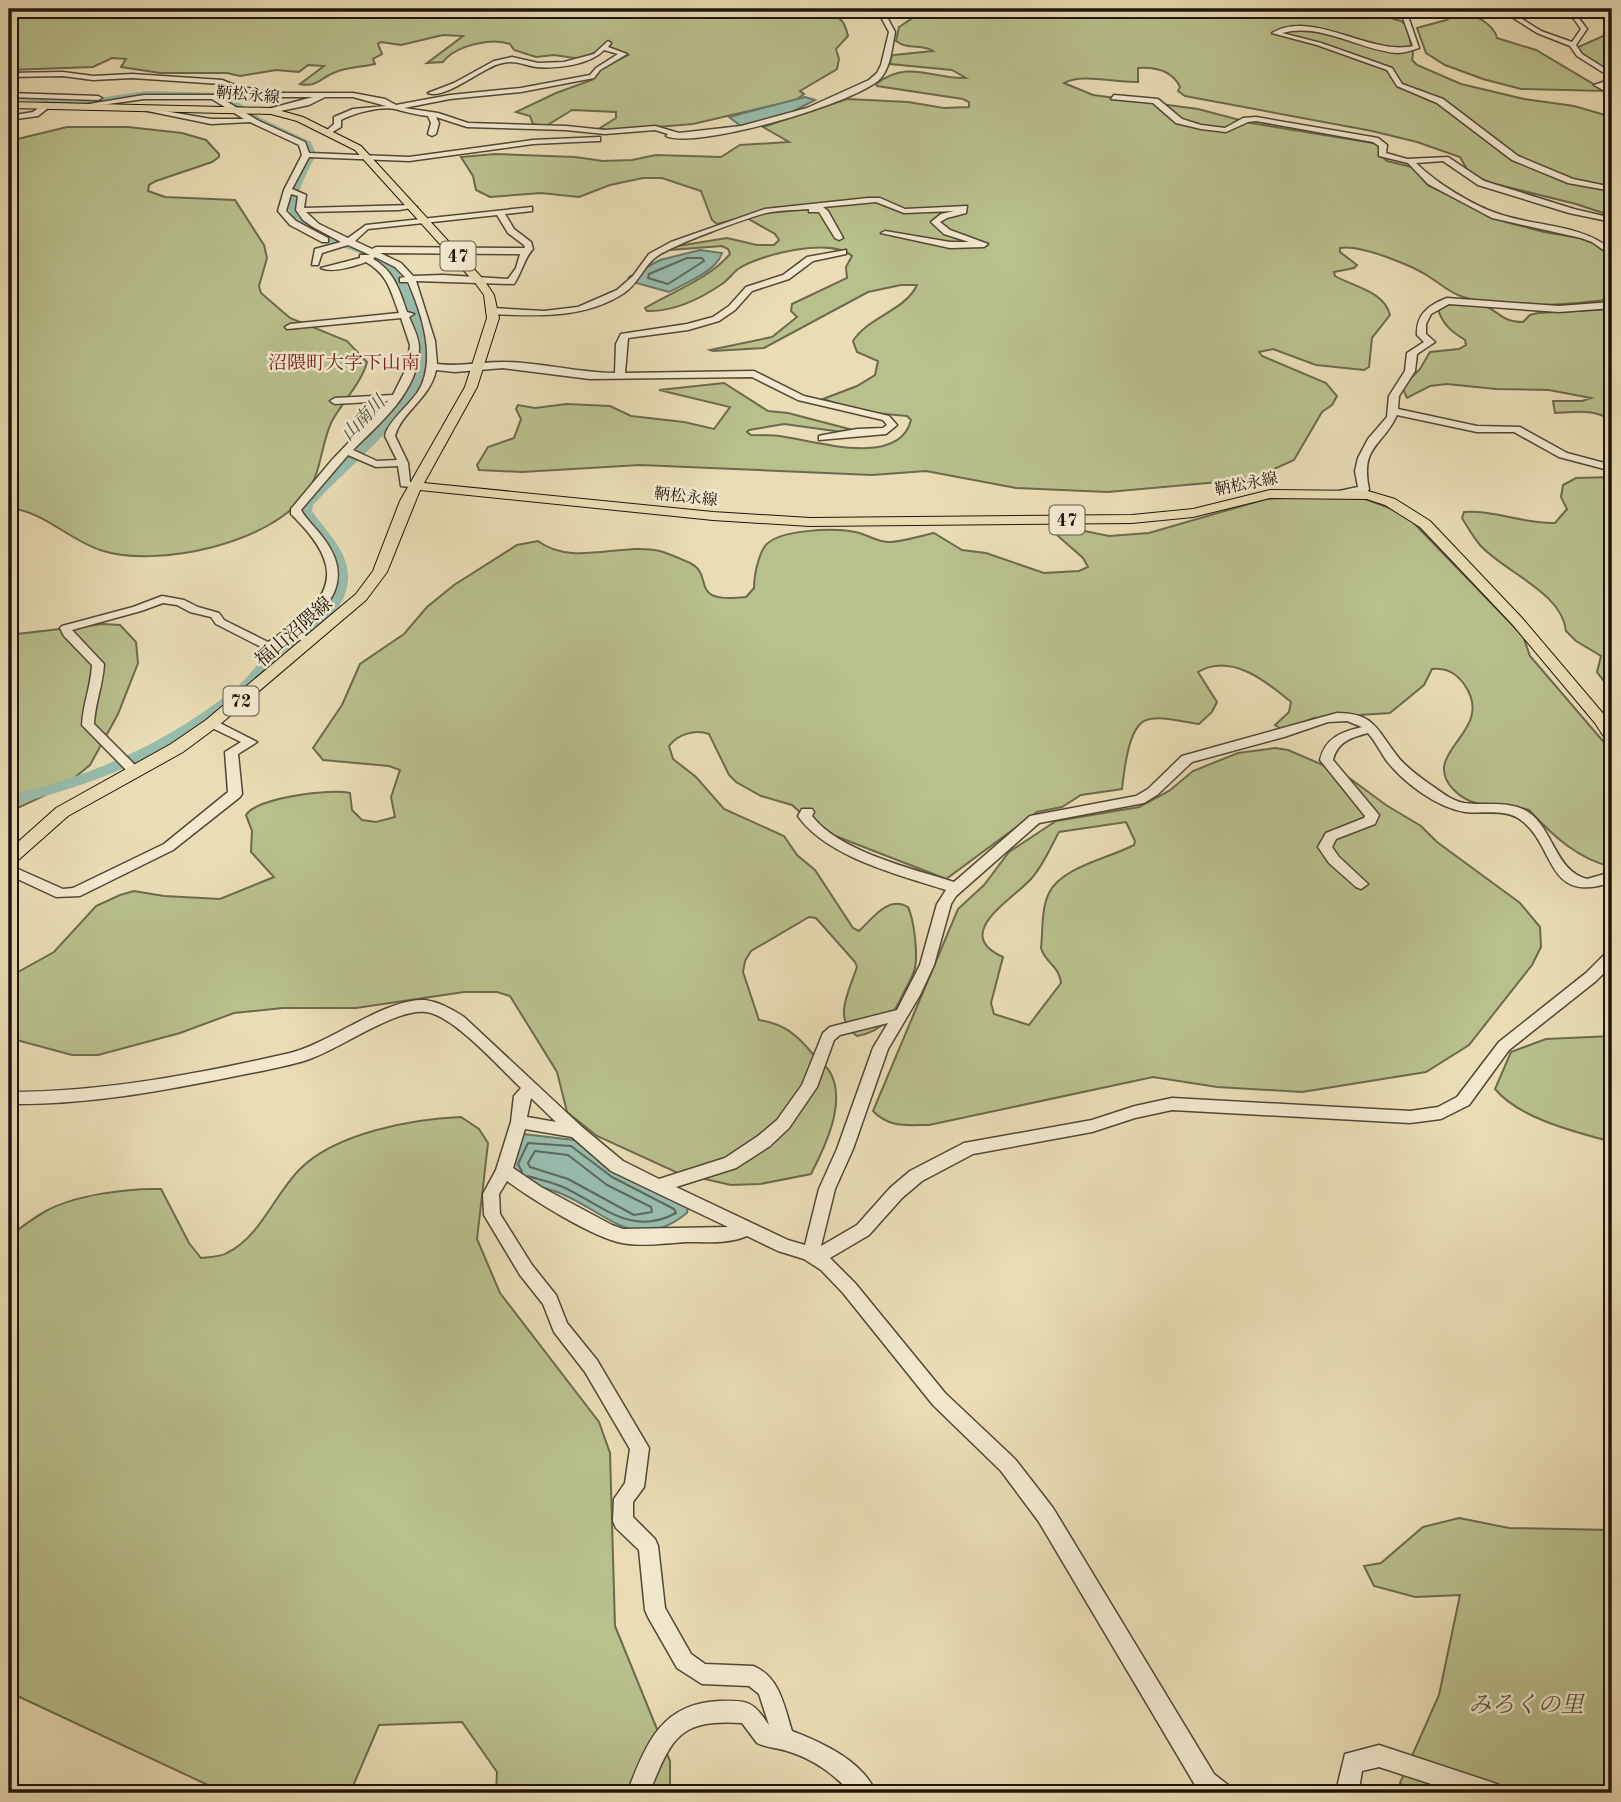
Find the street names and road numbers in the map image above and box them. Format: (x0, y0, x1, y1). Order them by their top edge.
street label: 鞆松永線 (215, 83, 281, 107)
road number: 47 (440, 242, 476, 270)
street label: 鞆松永線 (1213, 469, 1279, 499)
street label: 鞆松永線 (653, 485, 719, 509)
road number: 47 (1050, 506, 1084, 534)
street label: 福山沼隈線 (251, 593, 337, 671)
road number: 72 (224, 686, 258, 716)

